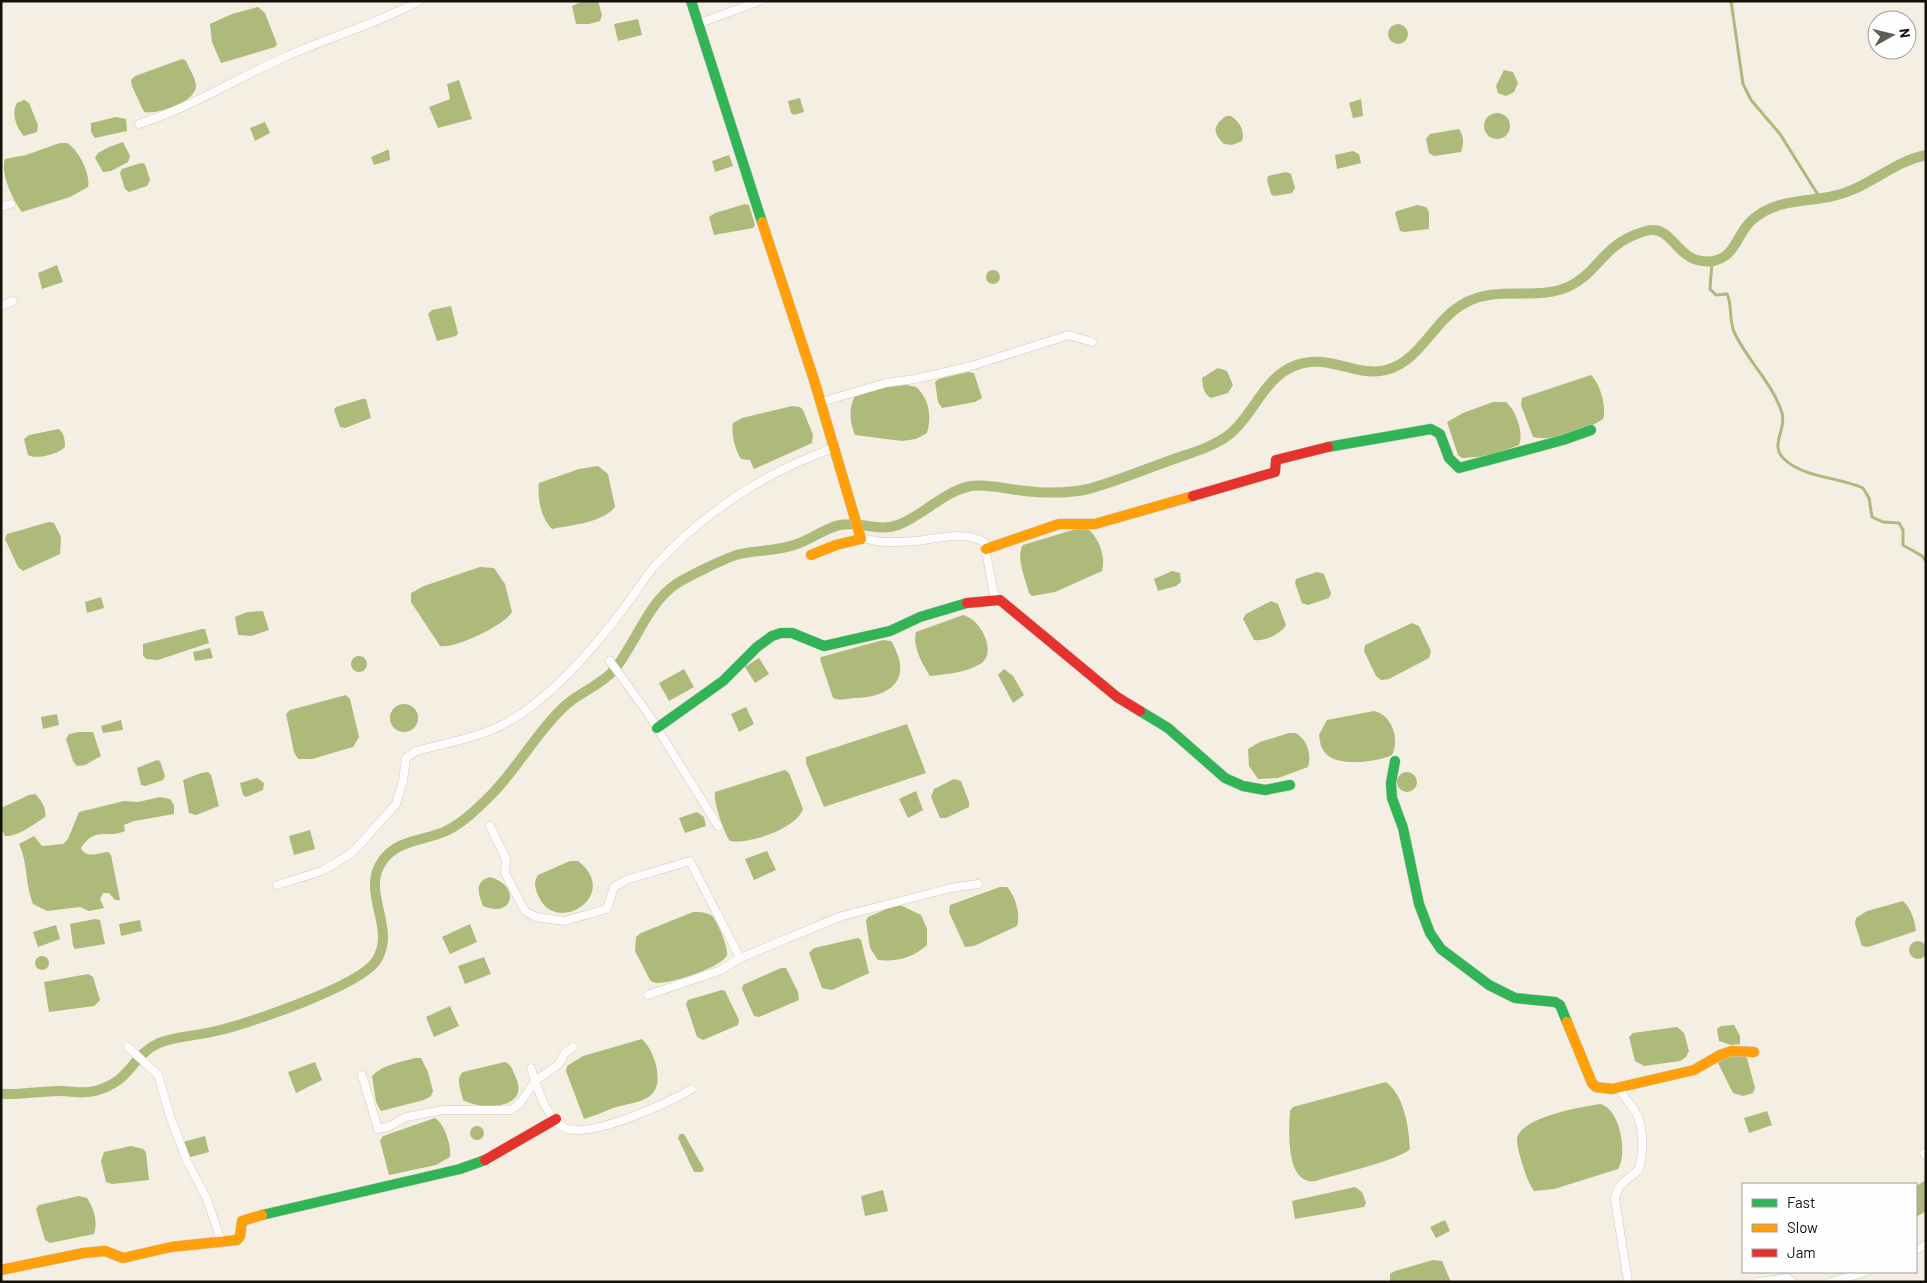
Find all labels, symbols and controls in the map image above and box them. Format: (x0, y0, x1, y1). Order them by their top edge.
north arrow (1867, 10, 1917, 60)
text: N (1896, 27, 1914, 39)
legend (1742, 1183, 1917, 1273)
text: Fast (1787, 1193, 1815, 1211)
text: Slow (1787, 1218, 1818, 1236)
text: Jam (1787, 1243, 1816, 1261)

